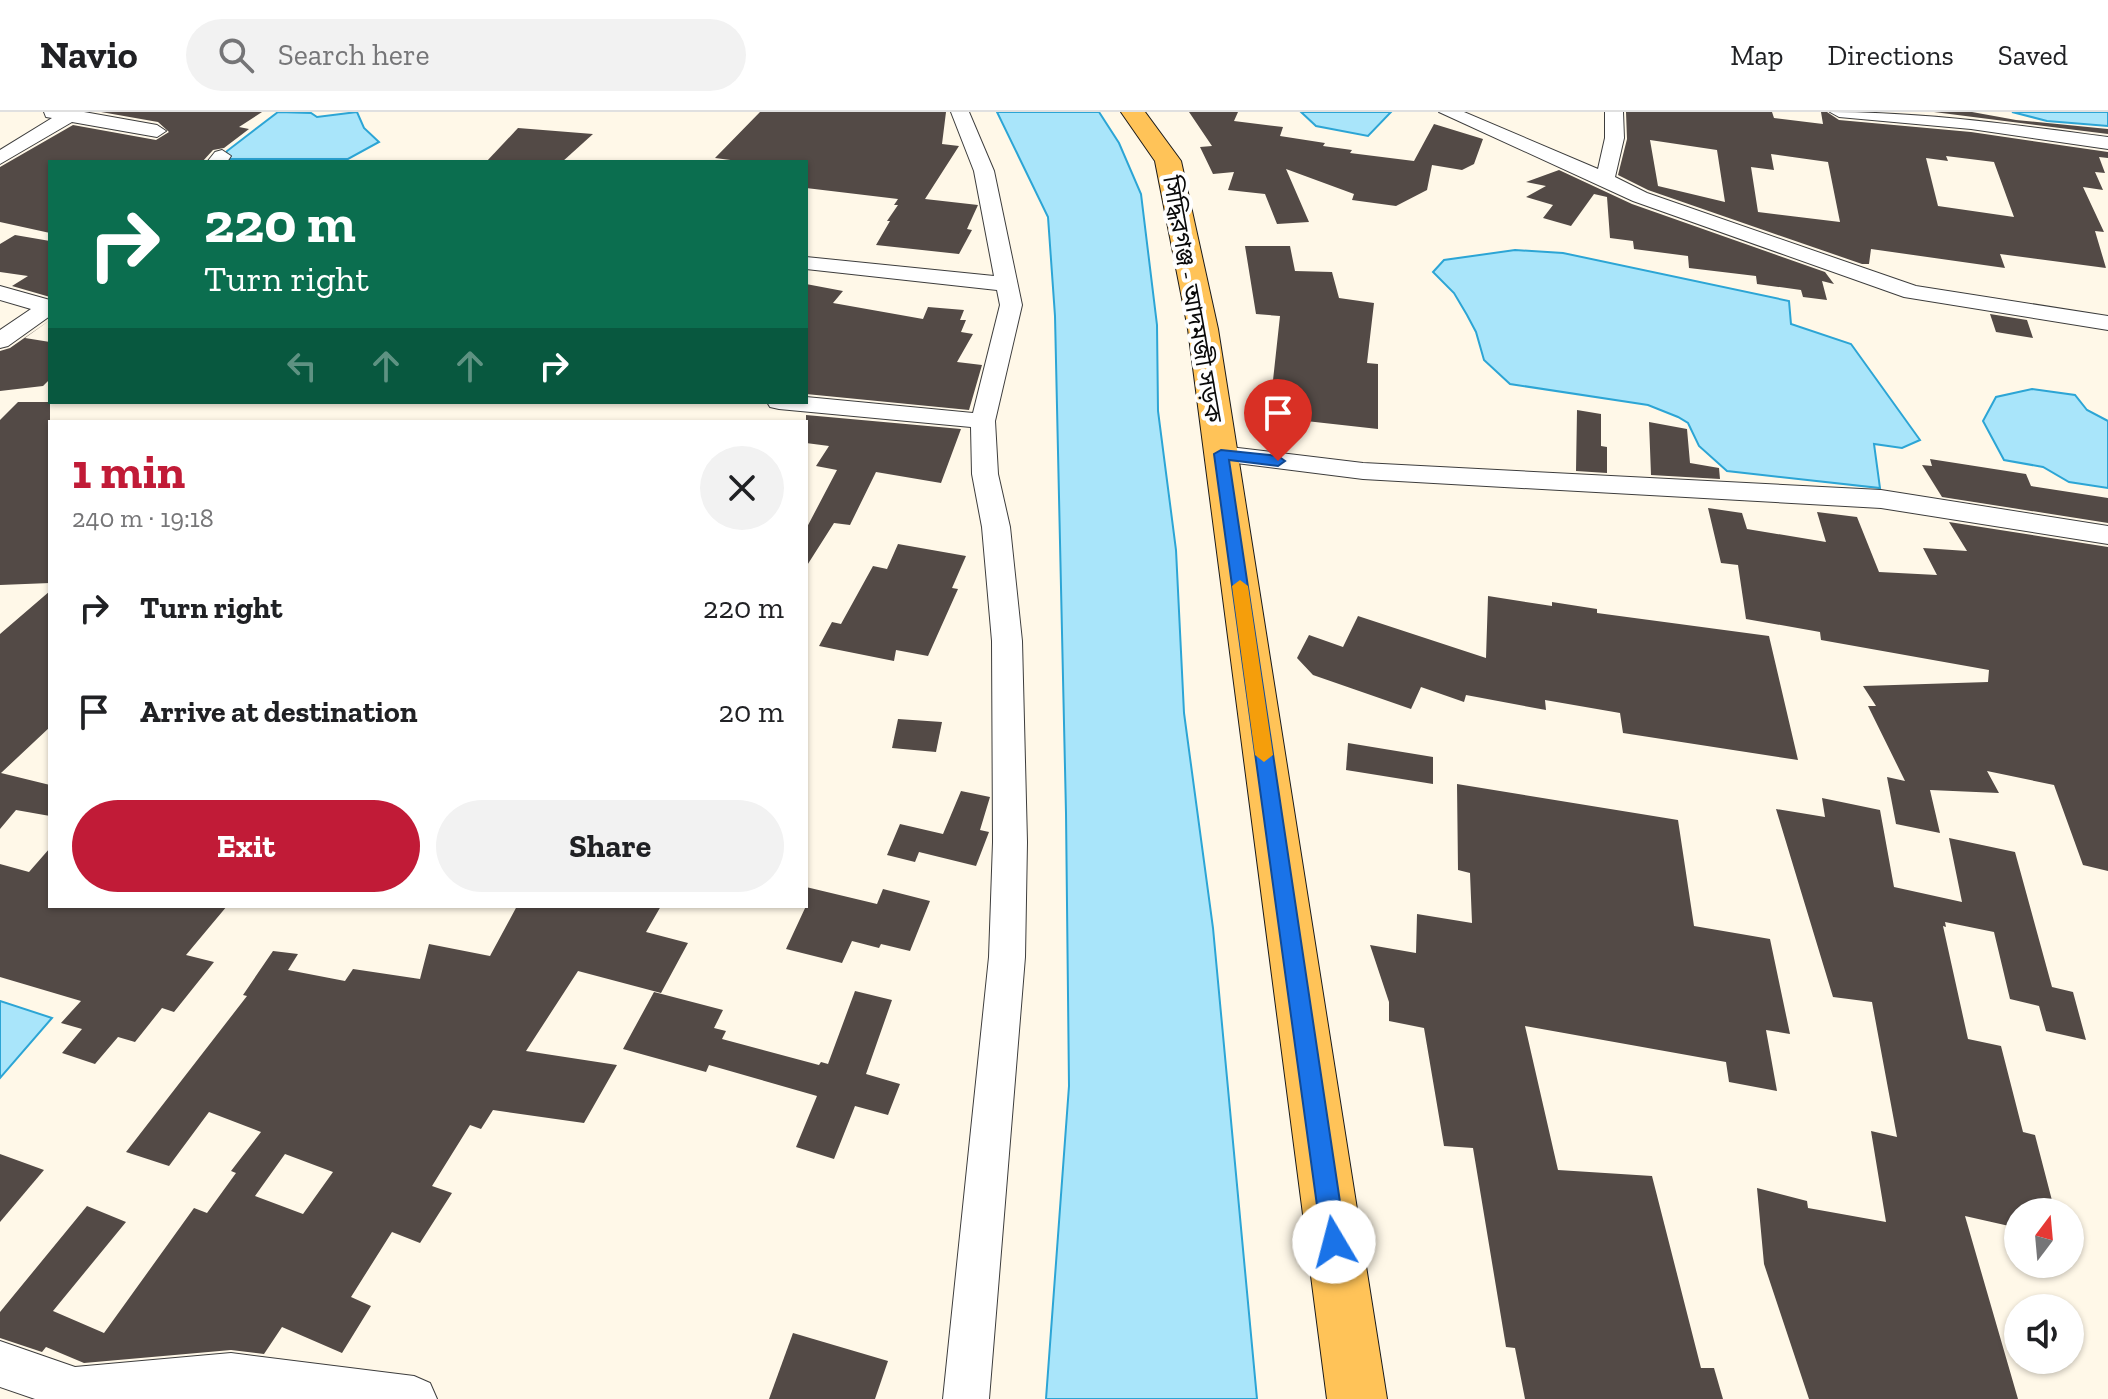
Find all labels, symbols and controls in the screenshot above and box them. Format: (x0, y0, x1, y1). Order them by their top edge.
search box (186, 19, 746, 91)
text: Navio (40, 32, 138, 78)
icon: search (214, 33, 258, 77)
text: Search here (278, 37, 430, 73)
text: Map (1730, 39, 1783, 72)
text: Directions (1827, 39, 1954, 72)
text: Saved (1998, 39, 2068, 72)
street label: সিদ্ধিরগঞ্জ - আদমজী সড়ক (1157, 172, 1229, 425)
text: 220 m (204, 189, 356, 256)
icon: right (72, 192, 176, 296)
text: Turn right (204, 257, 369, 300)
icon: left (280, 344, 324, 388)
icon: ahead (364, 344, 408, 388)
icon: ahead (448, 344, 492, 388)
icon: right (532, 344, 576, 388)
pin (1244, 379, 1312, 461)
icon: arrive (1256, 391, 1300, 435)
text: 1 min (72, 443, 185, 500)
button: close (700, 446, 784, 530)
text: 240 m · 19:18 (72, 502, 214, 534)
icon: right (72, 586, 116, 630)
text: Turn right (140, 590, 282, 626)
text: 220 m (703, 590, 784, 626)
icon: arrive (72, 690, 116, 734)
text: Arrive at destination (140, 694, 417, 730)
text: 20 m (719, 694, 784, 730)
button: Exit (72, 800, 420, 892)
button: Share (436, 800, 784, 892)
north arrow (2004, 1198, 2084, 1278)
map controls (2004, 1198, 2084, 1374)
position arrow (1292, 1200, 1376, 1284)
button: sound (2004, 1294, 2084, 1374)

